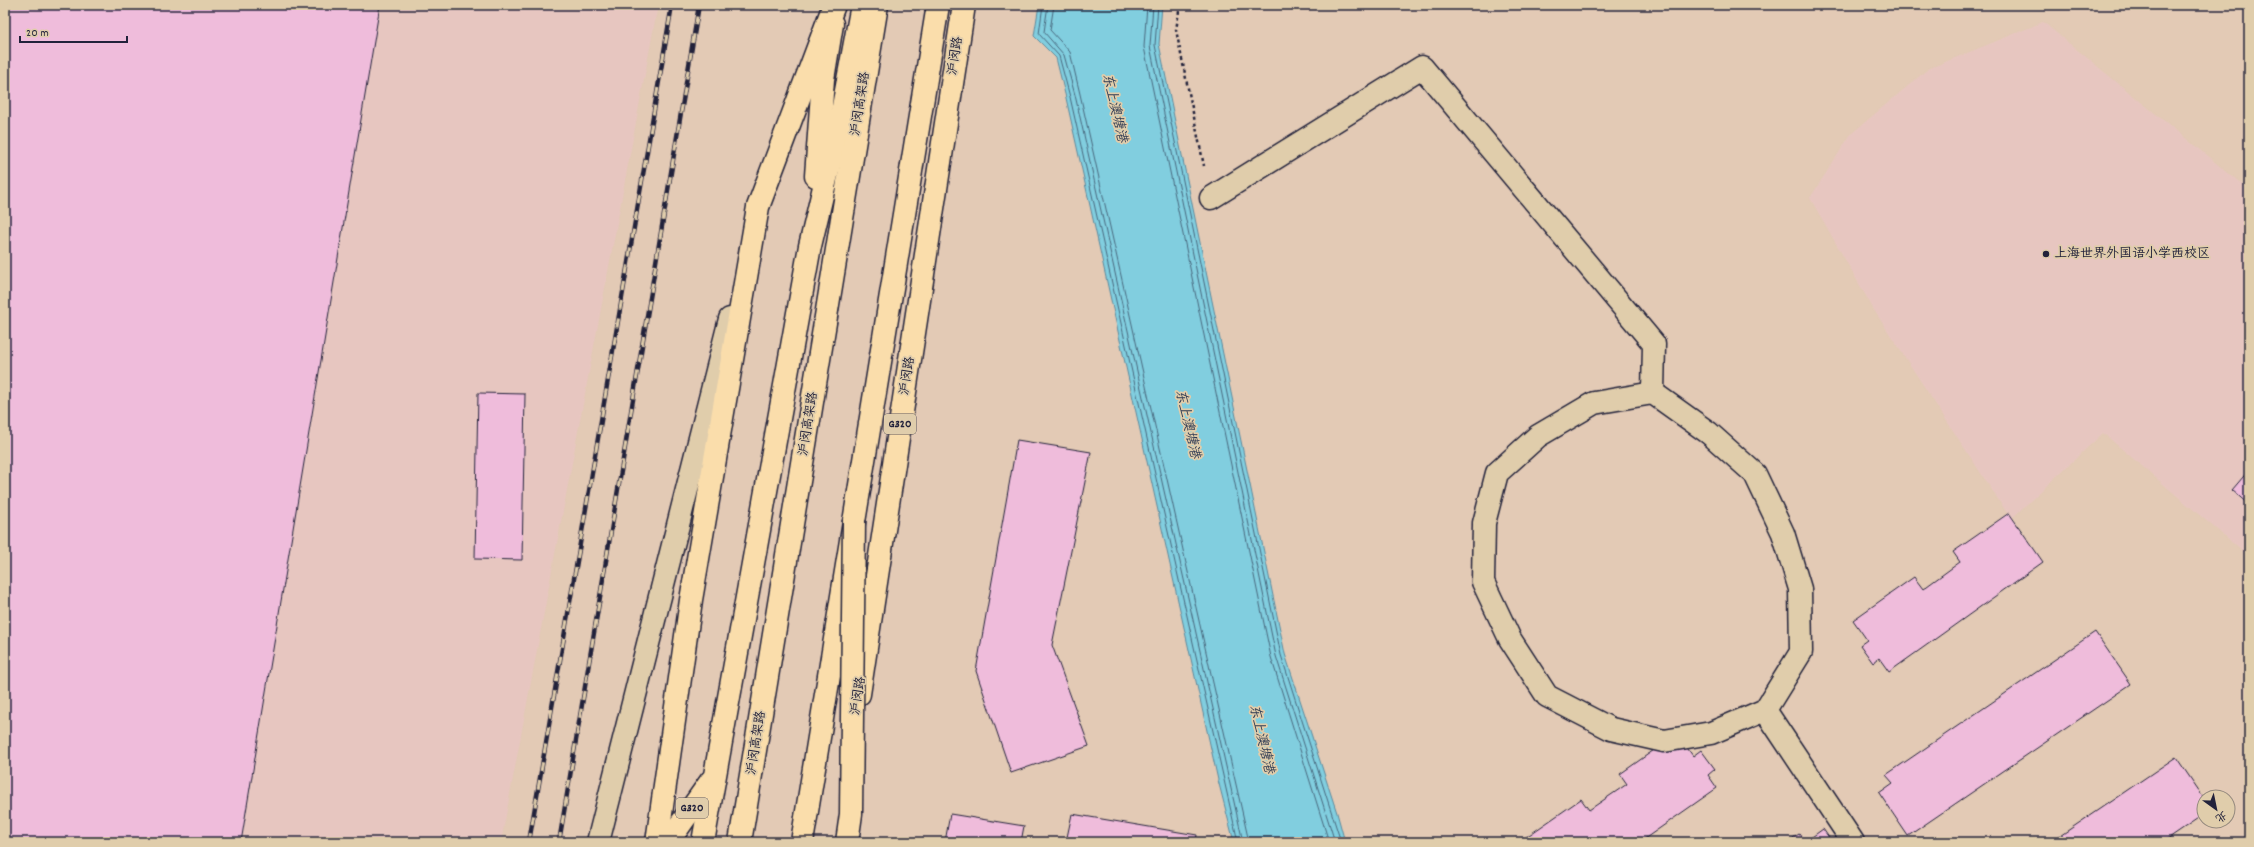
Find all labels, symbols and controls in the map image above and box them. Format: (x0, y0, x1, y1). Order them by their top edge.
scale bar (20, 18, 127, 44)
text: 20 m (26, 25, 49, 42)
street label: 沪闵路 (944, 35, 968, 77)
street label: 沪闵高架路 (847, 70, 875, 138)
water label: 东上澳塘港 (1096, 72, 1132, 146)
place label: 上海世界外国语小学西校区 (2054, 245, 2210, 264)
marker: 上海世界外国语小学西校区 (2041, 249, 2051, 259)
street label: 沪闵路 (896, 355, 920, 397)
water label: 东上澳塘港 (1169, 388, 1205, 462)
street label: 沪闵高架路 (795, 390, 823, 458)
road number: G320 (884, 414, 916, 434)
street label: 沪闵路 (847, 675, 871, 717)
water label: 东上澳塘港 (1243, 703, 1279, 777)
street label: 沪闵高架路 (743, 709, 771, 777)
north arrow (2196, 789, 2236, 829)
road number: G320 (676, 798, 708, 818)
text: 北 (2211, 806, 2229, 825)

